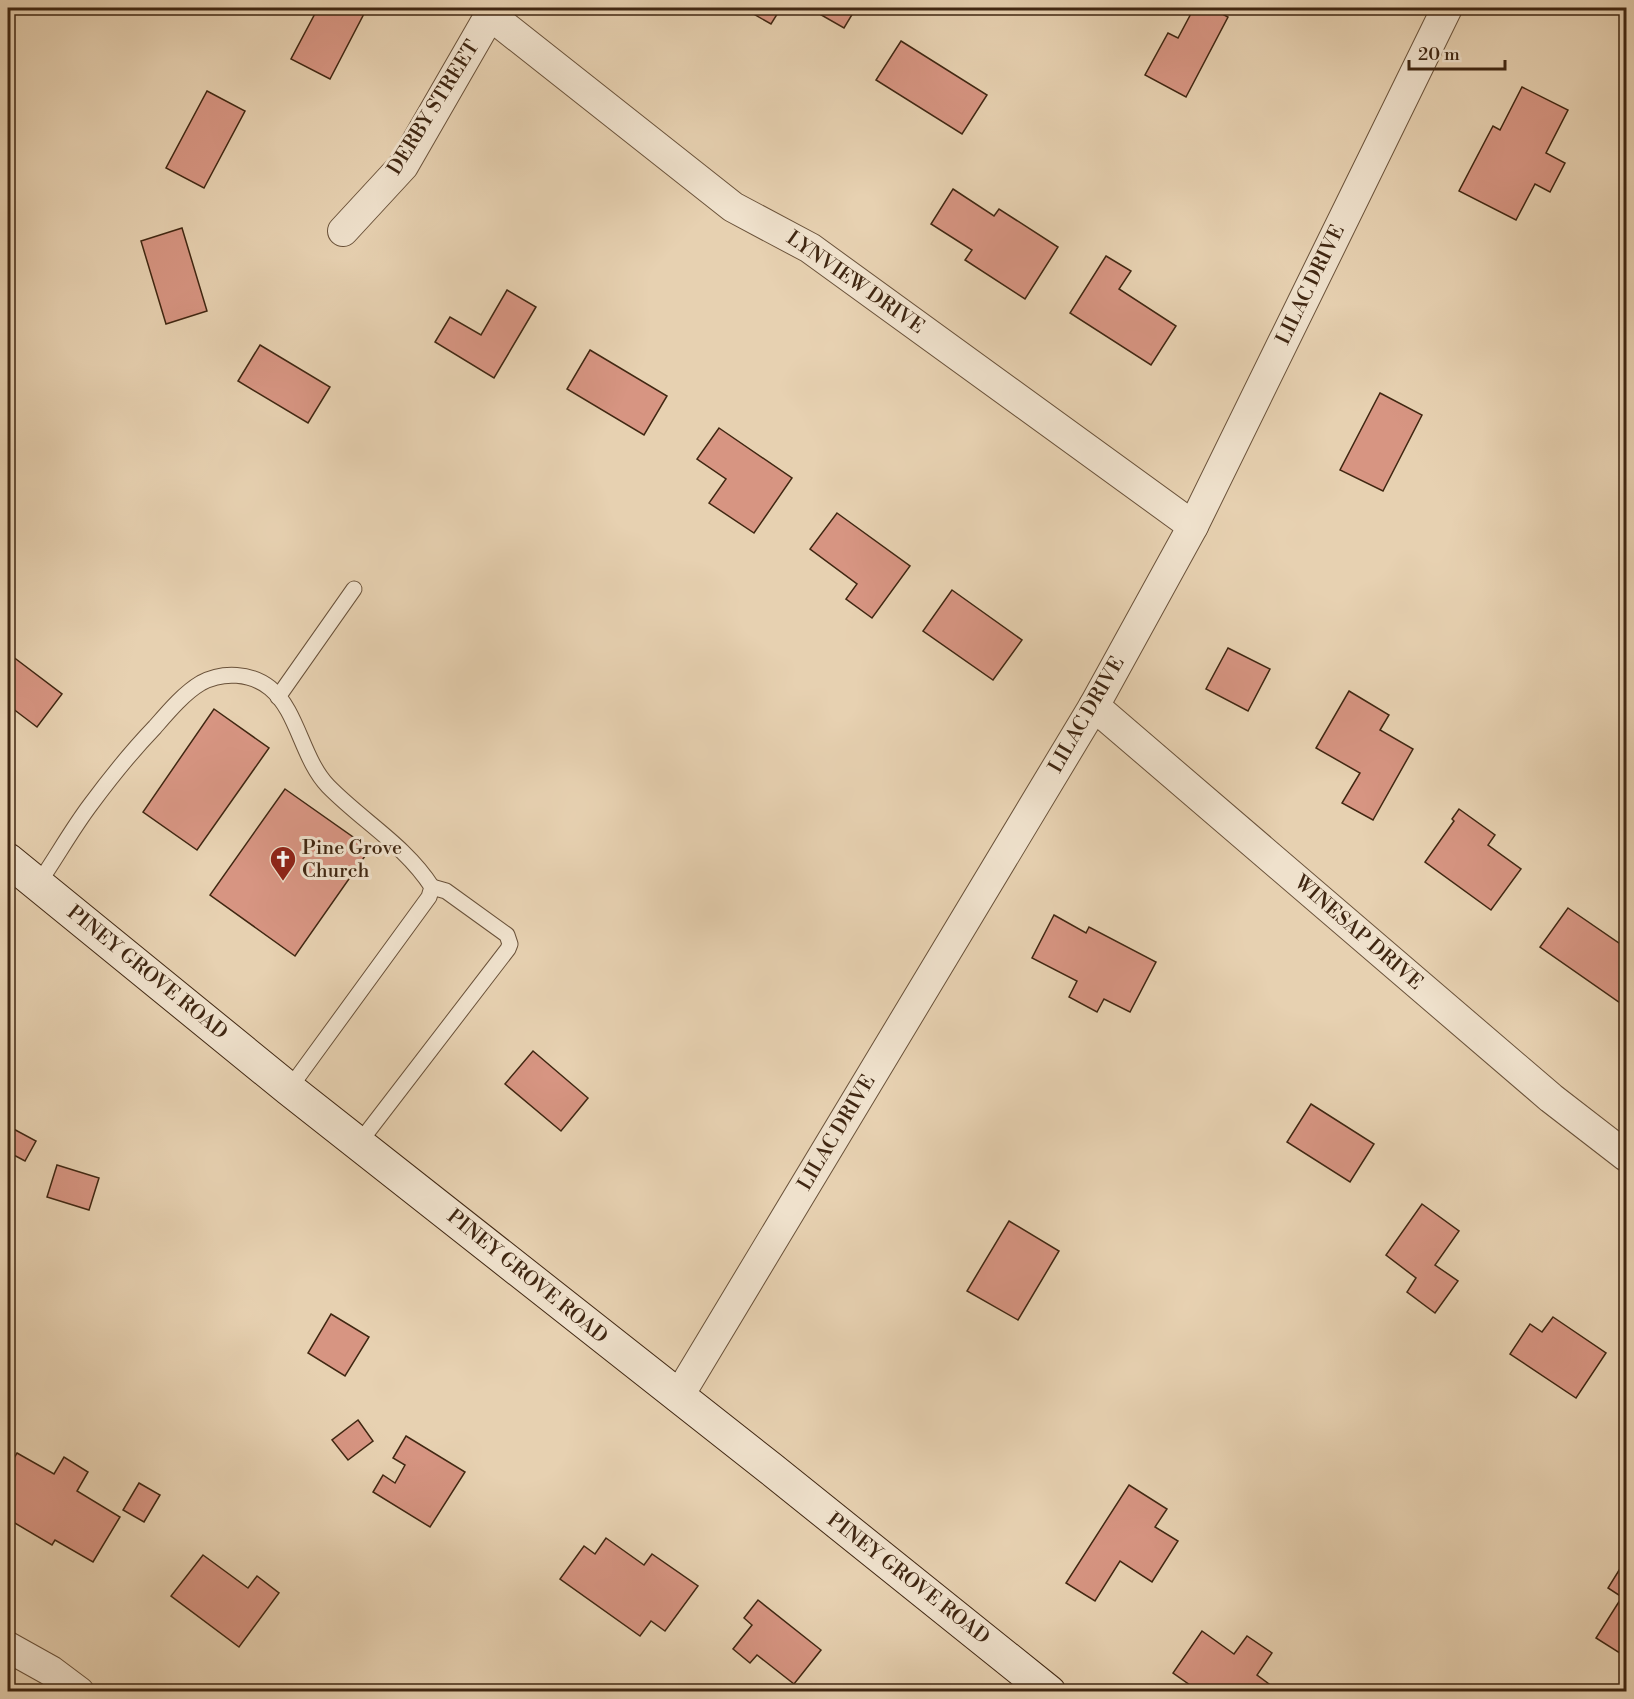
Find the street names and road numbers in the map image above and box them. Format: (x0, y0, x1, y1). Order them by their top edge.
street label: DERBY STREET (383, 36, 485, 180)
street label: LILAC DRIVE (1271, 221, 1351, 349)
street label: LYNVIEW DRIVE (781, 226, 929, 340)
street label: LILAC DRIVE (1044, 652, 1130, 778)
street label: WINESAP DRIVE (1288, 870, 1427, 996)
street label: PINEY GROVE ROAD (62, 900, 232, 1046)
street label: LILAC DRIVE (793, 1071, 881, 1195)
street label: PINEY GROVE ROAD (442, 1204, 612, 1350)
street label: PINEY GROVE ROAD (822, 1508, 994, 1650)

